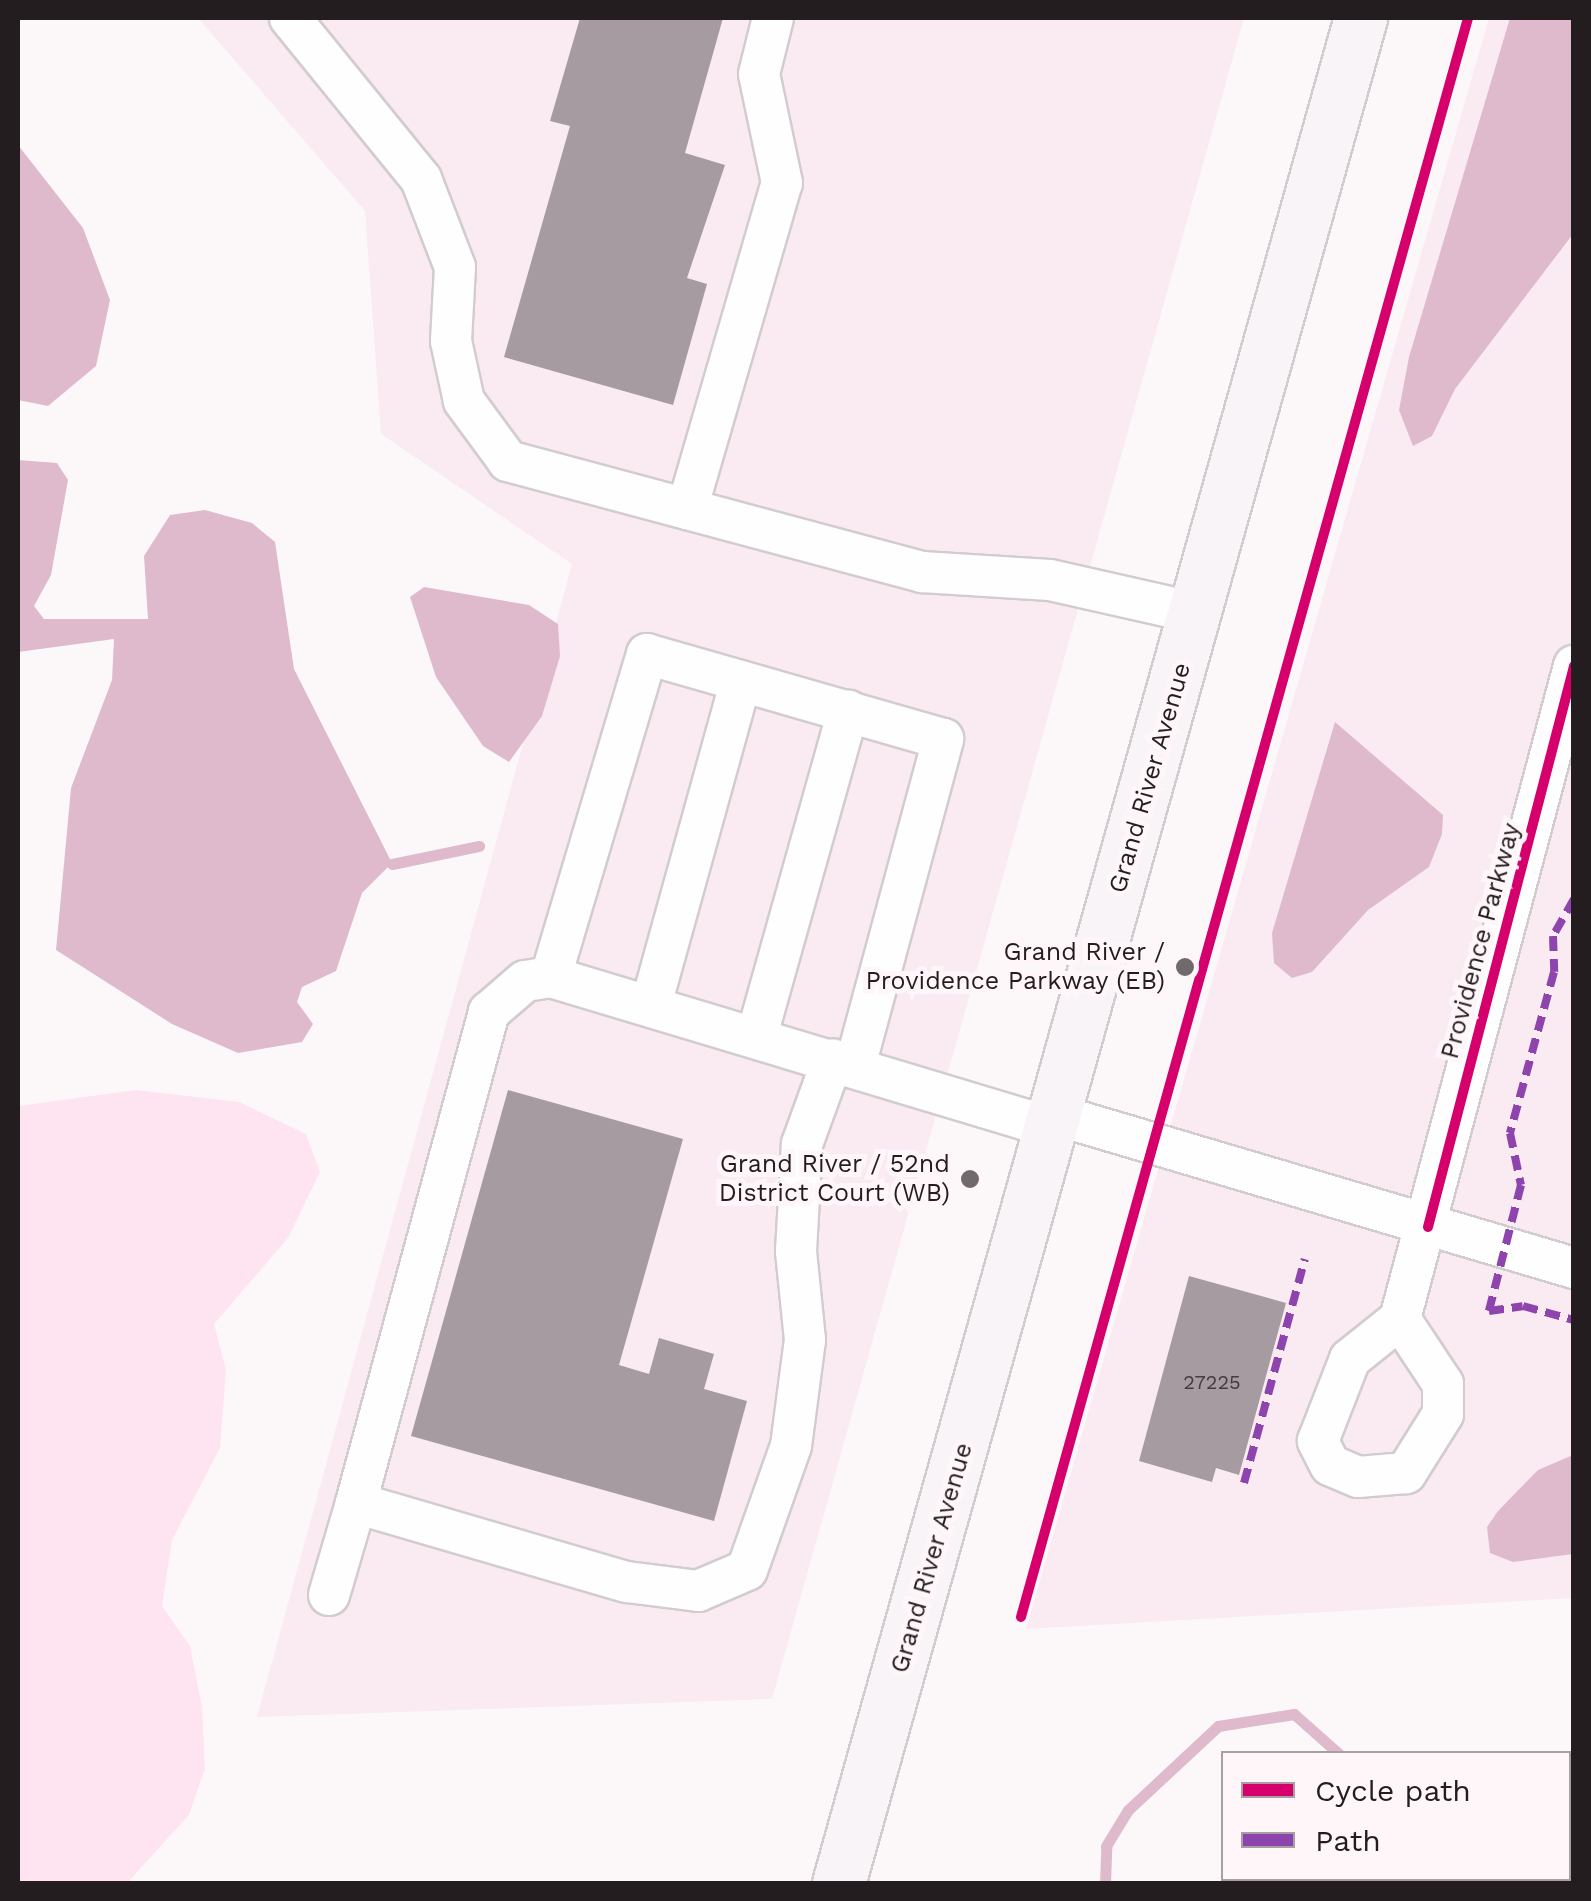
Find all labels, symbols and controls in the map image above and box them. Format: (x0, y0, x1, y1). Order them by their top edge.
street label: Grand River Avenue (1103, 659, 1197, 897)
street label: Providence Parkway (1435, 820, 1527, 1062)
place label: Grand River / Providence Parkway (EB) (865, 938, 1165, 997)
marker: Grand River / Providence Parkway (EB) (1174, 956, 1196, 978)
place label: Grand River / 52nd District Court (WB) (719, 1150, 950, 1209)
marker: Grand River / 52nd District Court (WB) (959, 1168, 981, 1190)
house number: 27225 (1183, 1370, 1241, 1394)
street label: Grand River Avenue (885, 1439, 979, 1677)
legend (1221, 1751, 1571, 1881)
text: Cycle path (1315, 1773, 1471, 1808)
text: Path (1315, 1823, 1381, 1858)

